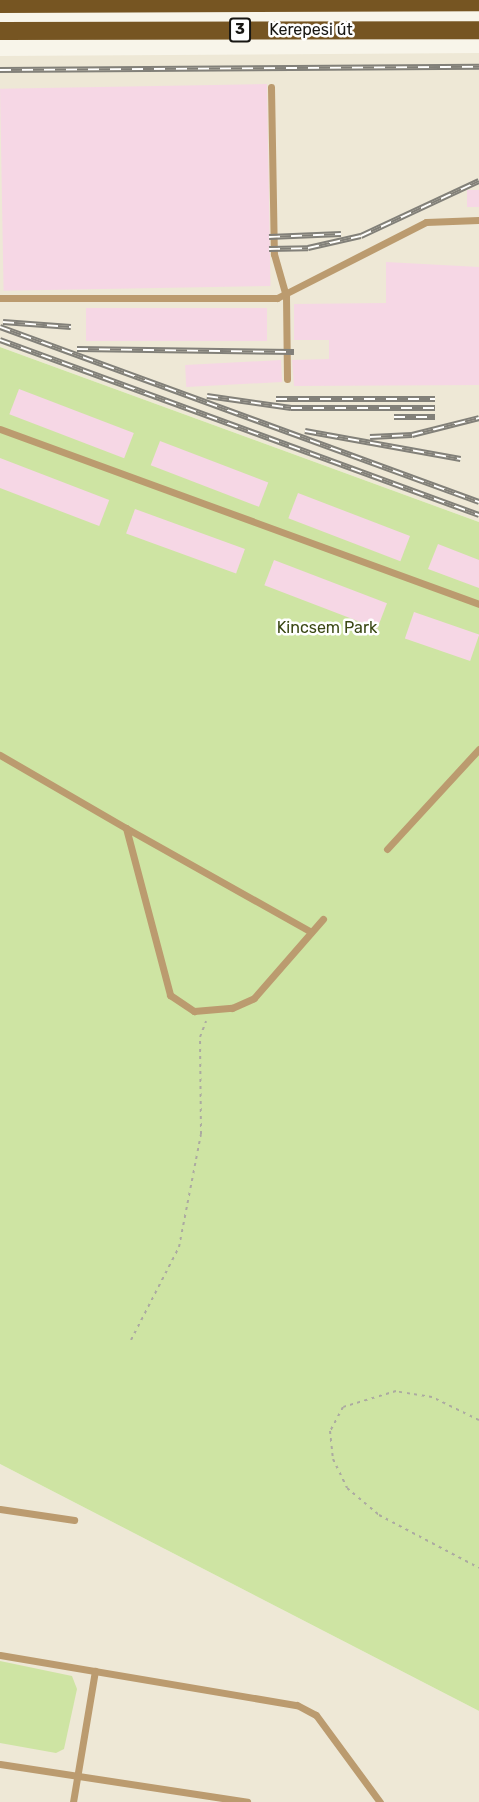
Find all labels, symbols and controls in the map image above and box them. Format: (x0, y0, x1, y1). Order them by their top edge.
road number: 3 (228, 18, 252, 42)
street label: Kerepesi út (269, 20, 353, 40)
park label: Kincsem Park (277, 618, 377, 638)

